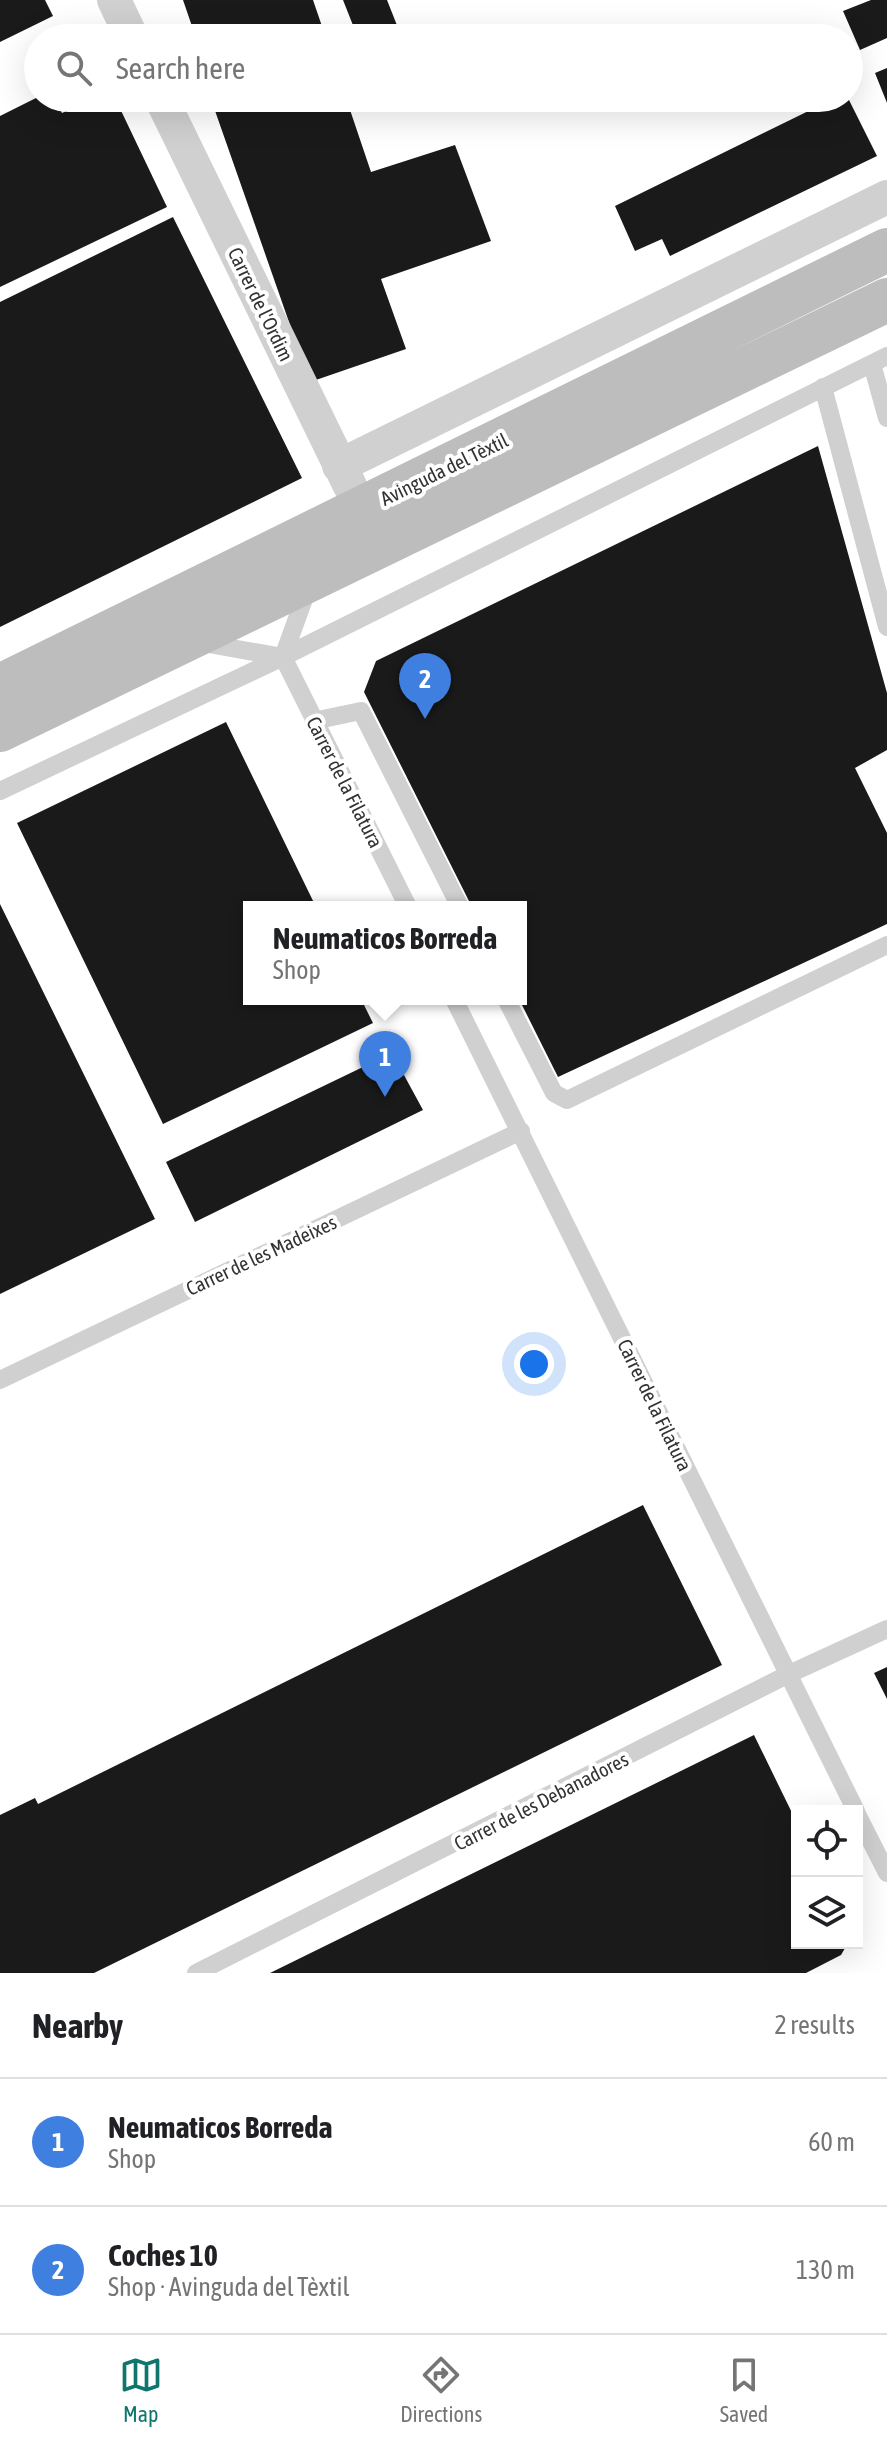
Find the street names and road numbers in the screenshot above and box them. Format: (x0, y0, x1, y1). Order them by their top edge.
street label: Carrer de l'Ordim (224, 243, 298, 365)
street label: Avinguda del Tèxtil (377, 428, 512, 510)
street label: Carrer de la Filatura (302, 713, 388, 851)
street label: Carrer de les Madeixes (182, 1210, 340, 1300)
street label: Carrer de la Filatura (613, 1335, 697, 1475)
street label: Carrer de les Debanadores (450, 1747, 632, 1855)

